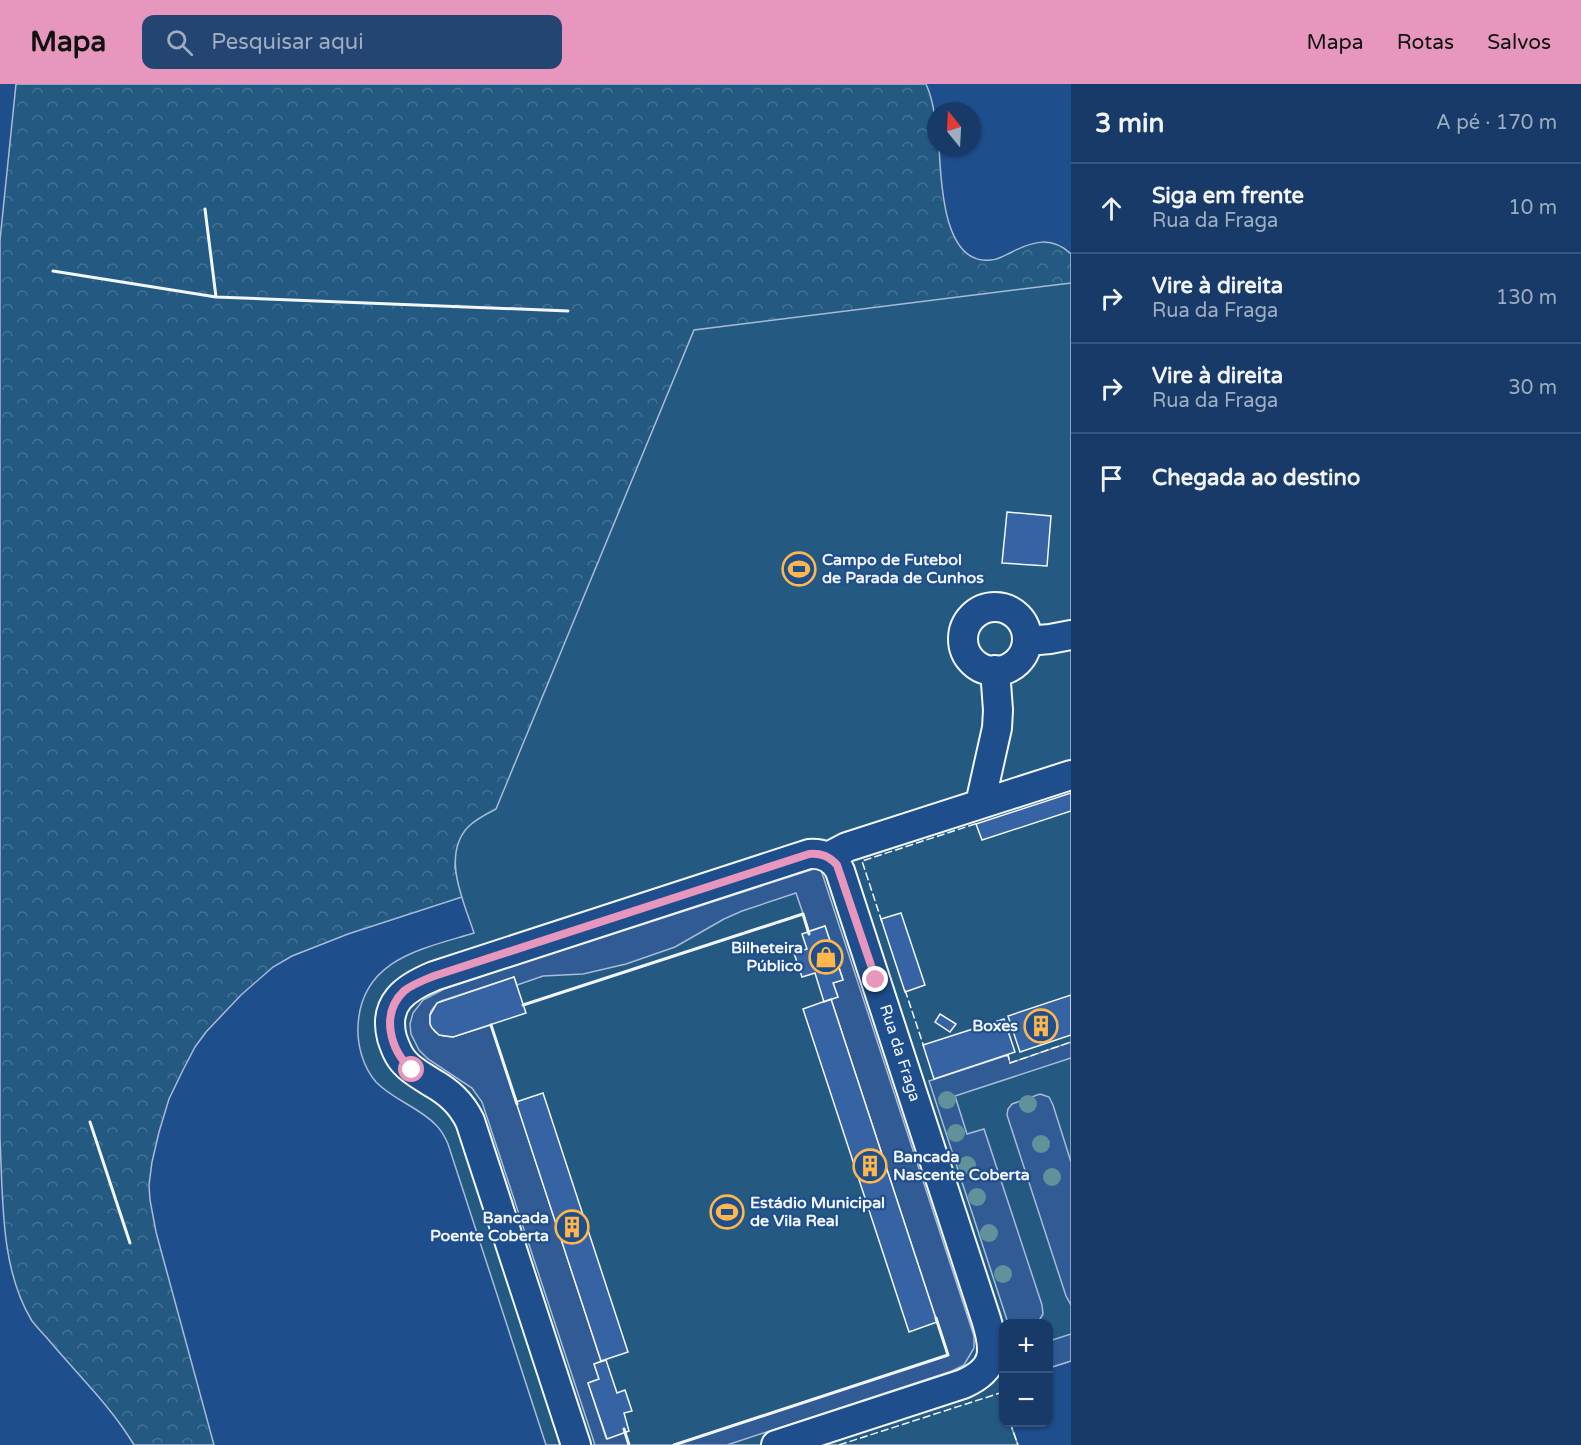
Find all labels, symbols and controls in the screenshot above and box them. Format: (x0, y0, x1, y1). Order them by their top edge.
search box (142, 15, 562, 69)
text: Mapa (30, 25, 106, 59)
icon: search (163, 26, 196, 59)
text: Pesquisar aqui (211, 29, 364, 55)
text: Mapa (1306, 30, 1364, 55)
text: Rotas (1397, 30, 1454, 55)
text: Salvos (1487, 30, 1551, 55)
north arrow (927, 102, 981, 156)
text: 3 min (1095, 108, 1164, 139)
text: A pé · 170 m (1436, 111, 1557, 135)
text: Siga em frente (1152, 183, 1304, 209)
icon: ahead (1095, 192, 1128, 225)
text: 10 m (1508, 196, 1557, 220)
text: Rua da Fraga (1152, 209, 1278, 233)
text: Vire à direita (1152, 273, 1283, 299)
icon: right (1095, 282, 1128, 315)
text: 130 m (1496, 286, 1557, 310)
text: Rua da Fraga (1152, 299, 1278, 323)
text: Vire à direita (1152, 363, 1283, 389)
icon: right (1095, 372, 1128, 405)
text: 30 m (1508, 376, 1557, 400)
text: Rua da Fraga (1152, 389, 1278, 413)
icon: arrive (1095, 462, 1128, 495)
text: Chegada ao destino (1152, 465, 1360, 491)
place label: Campo de Futebol de Parada de Cunhos (822, 550, 984, 588)
sports icon: Campo de Futebol de Parada de Cunhos (781, 551, 817, 587)
place label: Bilheteira Público (731, 938, 803, 976)
shop icon: Bilheteira Público (808, 939, 844, 975)
route end (862, 966, 888, 992)
street label: Rua da Fraga (875, 1002, 925, 1104)
building icon: Boxes (1023, 1008, 1059, 1044)
place label: Boxes (972, 1016, 1018, 1036)
route start (398, 1056, 424, 1082)
place label: Bancada Nascente Coberta (893, 1147, 1030, 1185)
building icon: Bancada Nascente Coberta (852, 1148, 888, 1184)
place label: Estádio Municipal de Vila Real (750, 1193, 885, 1231)
sports icon: Estádio Municipal de Vila Real (709, 1194, 745, 1230)
place label: Bancada Poente Coberta (430, 1208, 549, 1246)
building icon: Bancada Poente Coberta (554, 1209, 590, 1245)
map controls (999, 1319, 1053, 1427)
button: + (999, 1319, 1053, 1373)
button: − (999, 1373, 1053, 1427)

